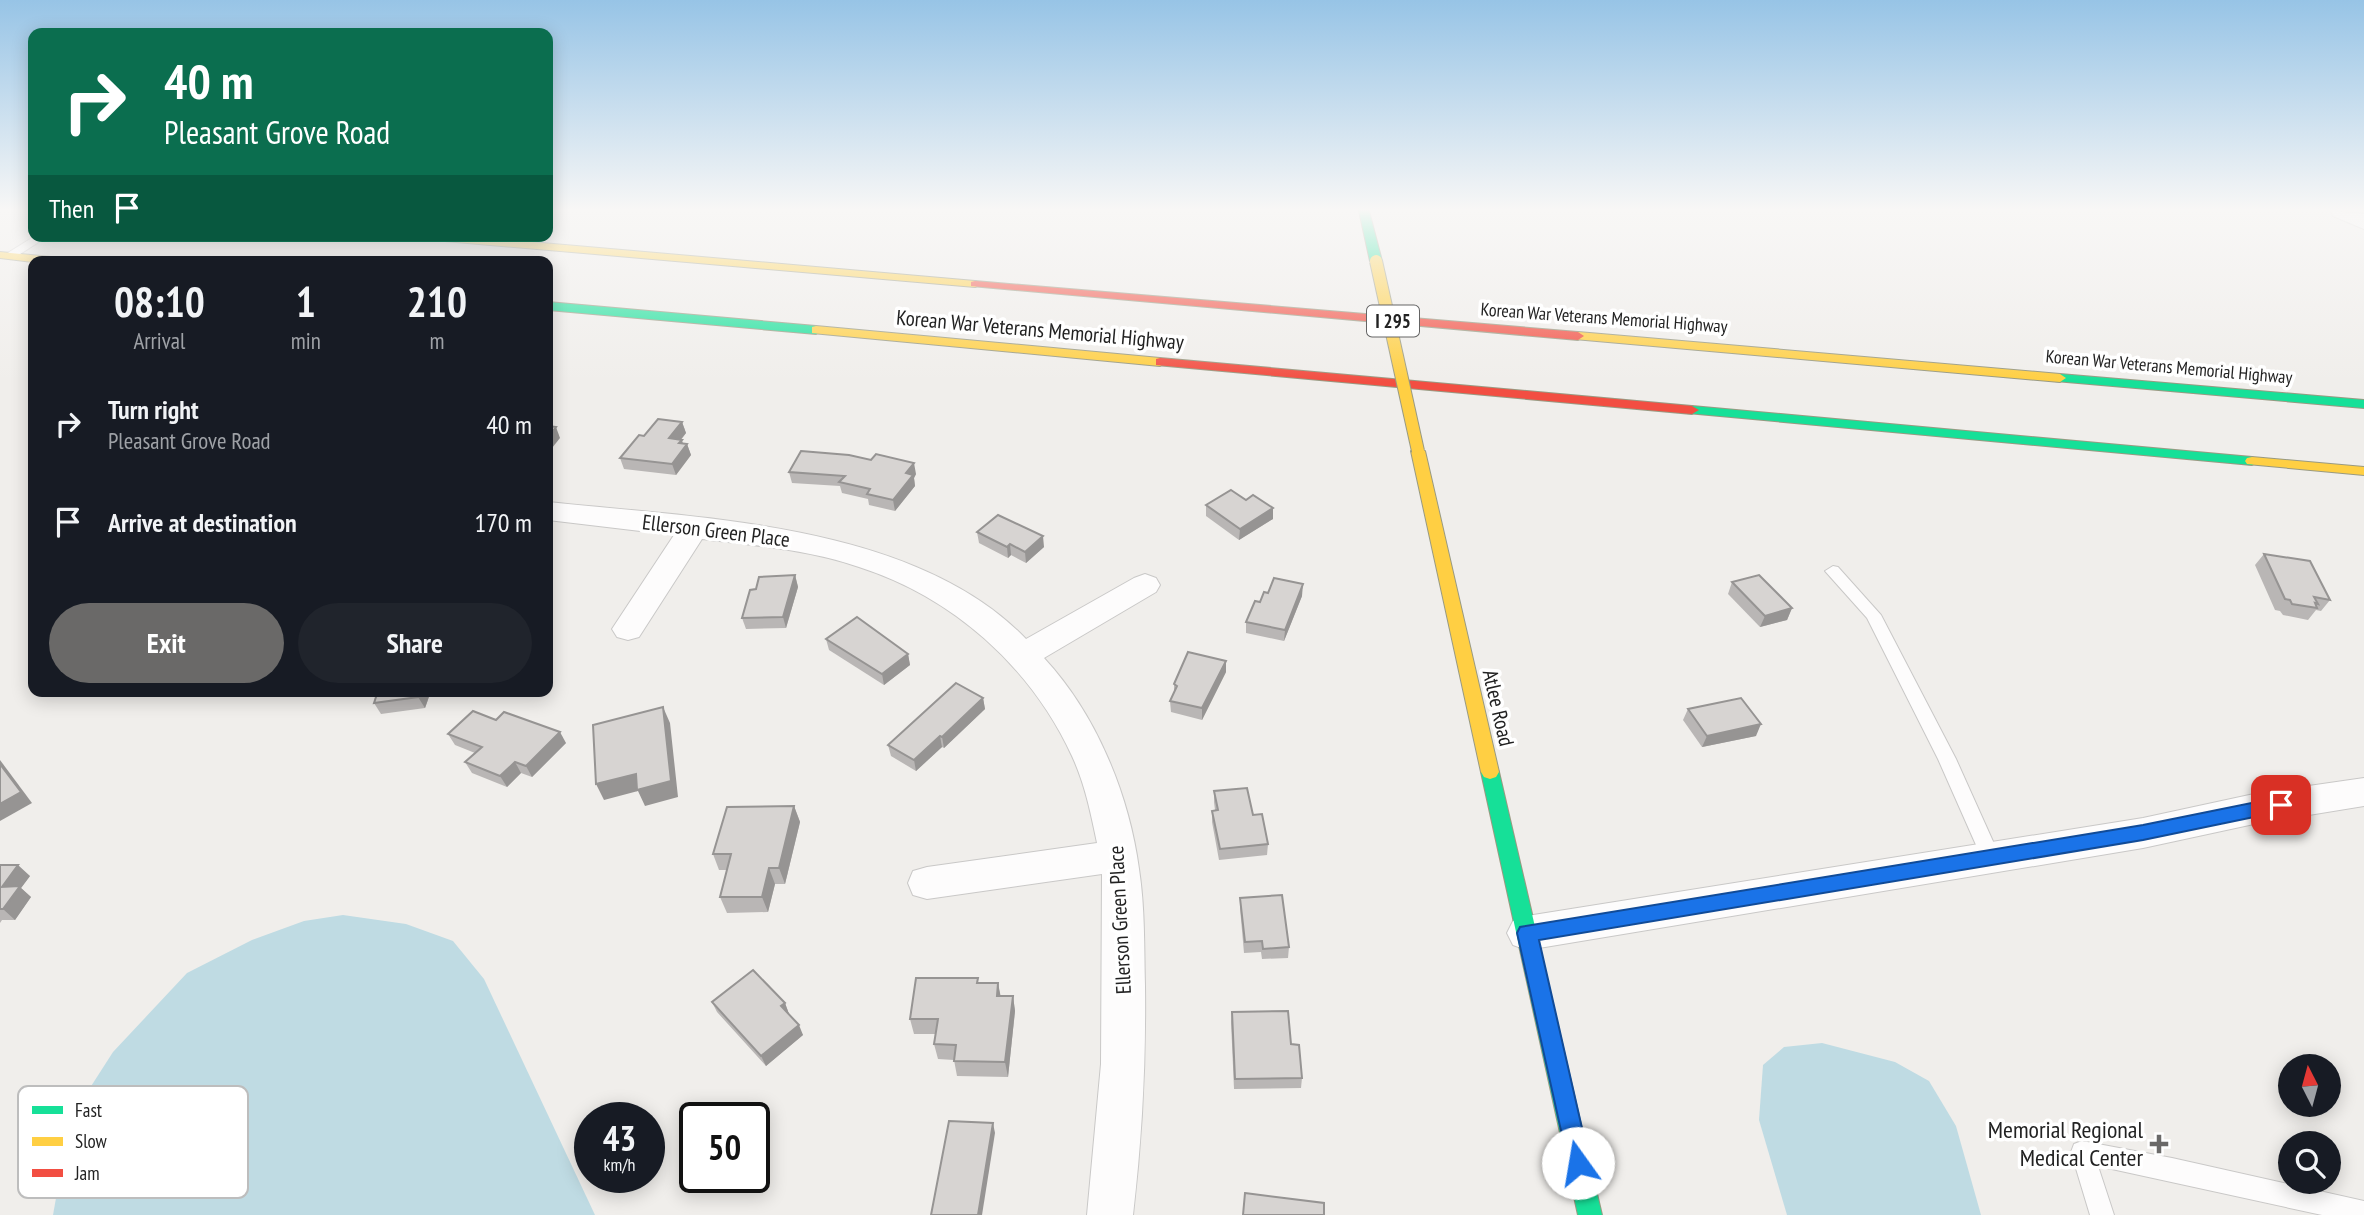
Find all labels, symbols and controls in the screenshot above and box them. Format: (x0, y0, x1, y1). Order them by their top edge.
text: 40 m (164, 49, 253, 113)
icon: right (49, 56, 140, 147)
text: Pleasant Grove Road (164, 111, 390, 153)
icon: arrive (108, 189, 146, 227)
text: Then (49, 192, 94, 225)
text: 08:10 (114, 274, 205, 329)
text: 1 (296, 274, 316, 329)
text: 210 (407, 274, 467, 329)
street label: Korean War Veterans Memorial Highway (1480, 297, 1728, 338)
street label: Korean War Veterans Memorial Highway (895, 303, 1185, 356)
road number: I 295 (1367, 306, 1419, 336)
text: Arrival (133, 326, 185, 355)
text: min (291, 326, 321, 355)
text: m (429, 326, 444, 355)
street label: Korean War Veterans Memorial Highway (2045, 344, 2293, 389)
text: Turn right (108, 393, 199, 426)
icon: right (49, 405, 87, 443)
text: 40 m (486, 408, 532, 441)
text: Pleasant Grove Road (108, 426, 271, 455)
icon: arrive (49, 503, 87, 541)
text: Arrive at destination (108, 506, 297, 539)
text: 170 m (474, 506, 532, 539)
street label: Ellerson Green Place (641, 508, 791, 553)
button: Exit (49, 603, 284, 683)
button: Share (298, 603, 532, 683)
street label: Atlee Road (1477, 667, 1520, 749)
pin (2251, 775, 2311, 835)
icon: arrive (2262, 786, 2300, 824)
street label: Ellerson Green Place (1102, 845, 1137, 995)
north arrow (2278, 1054, 2342, 1116)
map controls (2278, 1054, 2341, 1194)
legend (18, 1086, 248, 1198)
text: Fast (75, 1098, 103, 1122)
speed limit sign: 50 (679, 1102, 770, 1193)
place label: Memorial Regional Medical Center (1988, 1114, 2143, 1173)
text: 43 (603, 1115, 636, 1161)
position arrow (1541, 1126, 1615, 1200)
text: Slow (75, 1129, 108, 1153)
button: search (2278, 1131, 2341, 1194)
marker: Memorial Regional Medical Center (2149, 1134, 2169, 1154)
text: km/h (604, 1153, 635, 1176)
text: Jam (74, 1161, 100, 1185)

